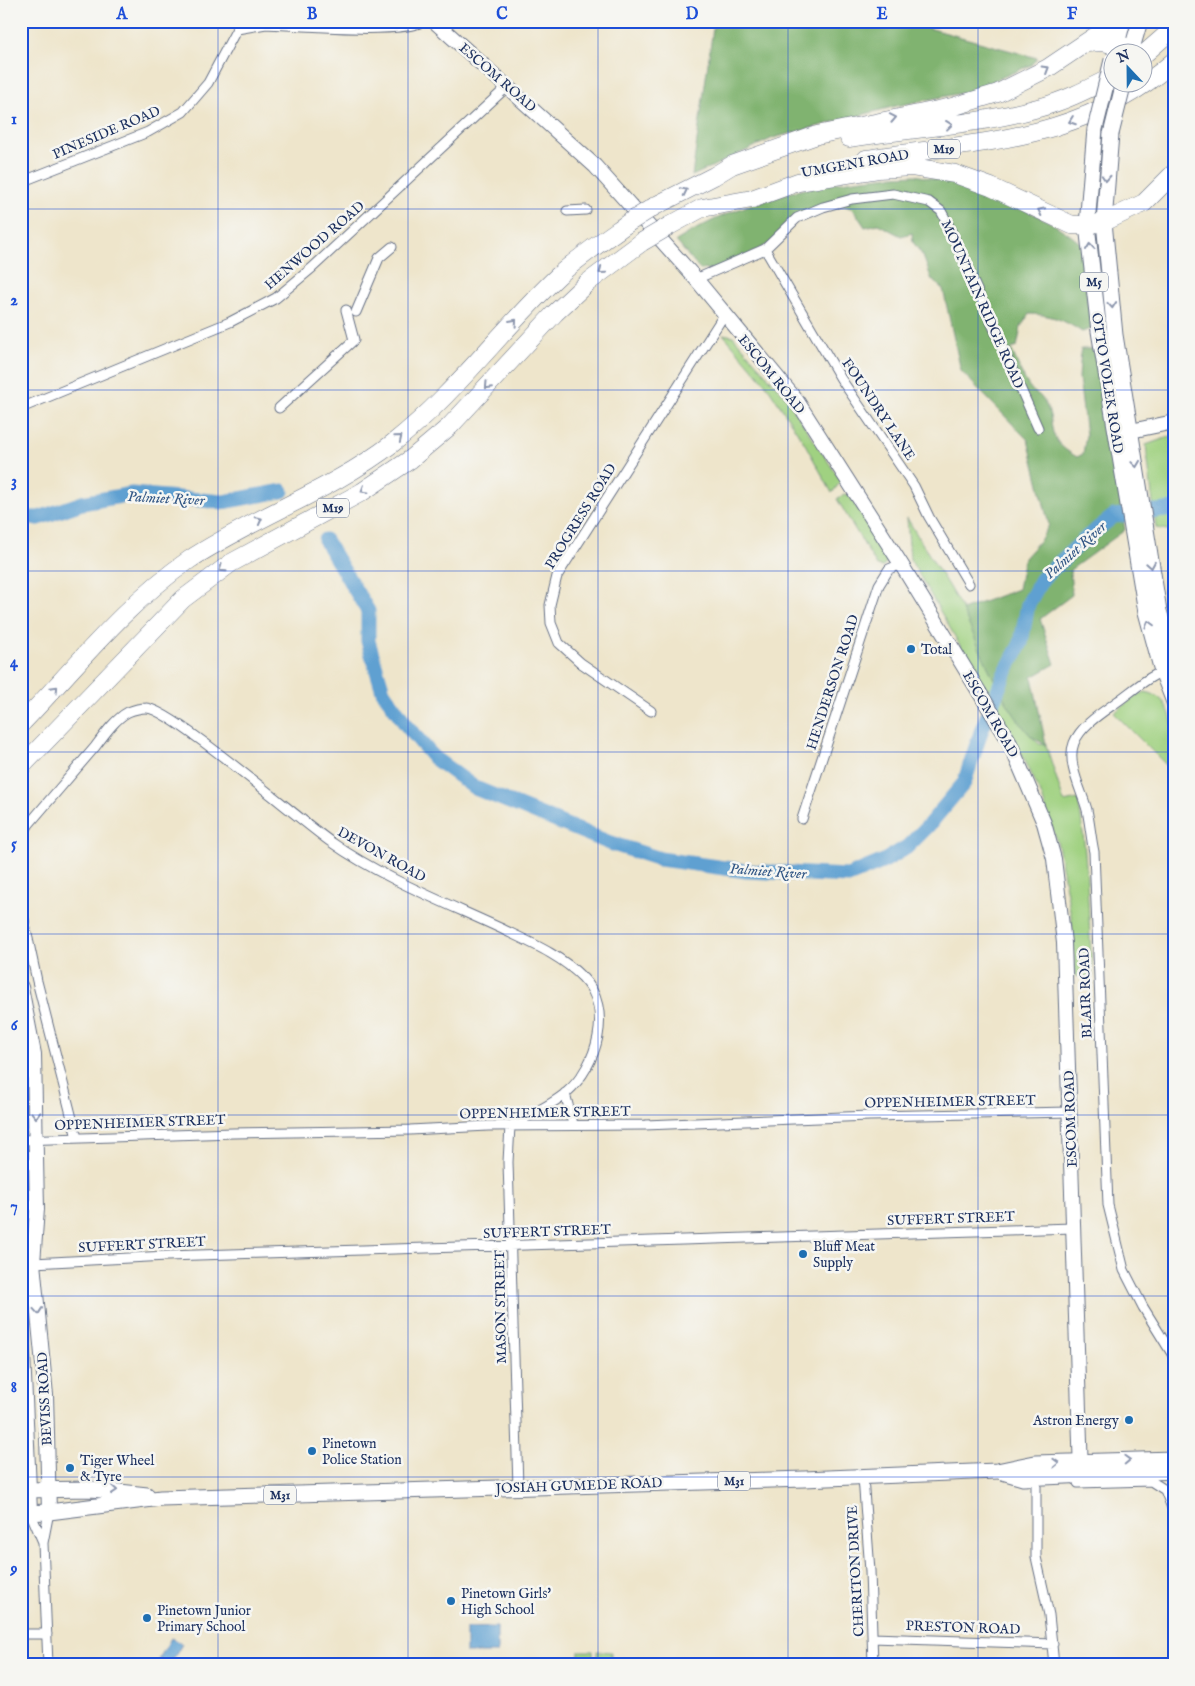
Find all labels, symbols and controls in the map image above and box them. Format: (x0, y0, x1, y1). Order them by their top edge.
text: A (116, 5, 129, 25)
text: B (307, 5, 318, 25)
text: C (496, 5, 508, 25)
text: D (686, 5, 699, 25)
text: E (876, 5, 888, 25)
text: F (1067, 5, 1078, 25)
street label: ESCOM ROAD (455, 39, 540, 116)
north arrow (1102, 42, 1152, 92)
text: N (1114, 46, 1132, 68)
one-way arrow (1041, 65, 1050, 75)
street label: PINESIDE ROAD (50, 102, 163, 164)
text: 1 (11, 110, 17, 130)
one-way arrow (888, 114, 897, 124)
one-way arrow (1069, 115, 1077, 125)
one-way arrow (945, 120, 953, 131)
road number: M19 (928, 140, 960, 158)
street label: UMGENI ROAD (800, 146, 911, 182)
one-way arrow (1101, 174, 1112, 182)
one-way arrow (679, 187, 688, 197)
street label: HENWOOD ROAD (261, 197, 368, 294)
one-way arrow (1038, 207, 1047, 217)
street label: MOUNTAIN RIDGE ROAD (937, 217, 1028, 392)
one-way arrow (1085, 243, 1096, 251)
one-way arrow (599, 265, 608, 274)
road number: M5 (1080, 272, 1108, 292)
text: 2 (10, 291, 18, 311)
one-way arrow (1106, 301, 1117, 309)
street label: OTTO VOLEK ROAD (1087, 311, 1127, 455)
one-way arrow (508, 319, 517, 328)
street label: ESCOM ROAD (734, 331, 809, 418)
street label: FOUNDRY LANE (837, 355, 919, 464)
one-way arrow (484, 380, 493, 389)
one-way arrow (394, 434, 403, 443)
one-way arrow (1130, 459, 1140, 468)
street label: PROGRESS ROAD (541, 460, 621, 573)
text: 3 (11, 472, 17, 492)
one-way arrow (361, 484, 370, 494)
water label: Palmiet River (127, 487, 206, 510)
road number: M19 (317, 498, 349, 518)
one-way arrow (254, 516, 263, 526)
water label: Palmiet River (1040, 517, 1111, 583)
one-way arrow (1145, 560, 1156, 569)
one-way arrow (218, 563, 228, 572)
street label: HENDERSON ROAD (803, 612, 863, 752)
one-way arrow (1145, 620, 1155, 628)
place label: Total (921, 641, 952, 659)
marker: Total (905, 643, 917, 655)
text: 4 (10, 653, 19, 673)
street label: ESCOM ROAD (958, 668, 1022, 761)
one-way arrow (49, 685, 58, 694)
street label: DEVON ROAD (334, 823, 429, 887)
text: 5 (11, 835, 17, 855)
water label: Palmiet River (729, 859, 808, 884)
street label: BLAIR ROAD (1075, 947, 1097, 1039)
text: 6 (11, 1016, 19, 1036)
street label: ESCOM ROAD (1060, 1070, 1082, 1168)
street label: OPPENHEIMER STREET (864, 1091, 1037, 1112)
street label: OPPENHEIMER STREET (459, 1102, 632, 1123)
one-way arrow (31, 1111, 42, 1119)
street label: OPPENHEIMER STREET (54, 1111, 227, 1135)
text: 7 (10, 1197, 18, 1217)
street label: SUFFERT STREET (887, 1208, 1016, 1230)
street label: SUFFERT STREET (483, 1221, 612, 1243)
street label: SUFFERT STREET (78, 1233, 207, 1257)
place label: Bluff Meat Supply (813, 1238, 875, 1272)
marker: Bluff Meat Supply (797, 1248, 809, 1260)
street label: MASON STREET (491, 1249, 511, 1364)
one-way arrow (32, 1308, 43, 1316)
street label: BEVISS ROAD (34, 1352, 56, 1446)
text: 8 (11, 1378, 17, 1398)
place label: Astron Energy (1032, 1412, 1119, 1430)
marker: Astron Energy (1123, 1414, 1135, 1426)
place label: Pinetown Police Station (322, 1435, 402, 1469)
marker: Pinetown Police Station (306, 1445, 318, 1457)
place label: Tiger Wheel & Tyre (80, 1452, 154, 1486)
one-way arrow (1124, 1455, 1131, 1465)
one-way arrow (1052, 1457, 1060, 1468)
marker: Tiger Wheel & Tyre (64, 1462, 76, 1474)
road number: M31 (718, 1472, 750, 1490)
street label: JOSIAH GUMEDE ROAD (493, 1474, 663, 1498)
one-way arrow (110, 1485, 118, 1496)
road number: M31 (264, 1486, 296, 1504)
street label: CHERITON DRIVE (844, 1504, 868, 1637)
text: 9 (10, 1560, 18, 1580)
place label: Pinetown Girls' High School (461, 1585, 551, 1619)
marker: Pinetown Girls' High School (445, 1595, 457, 1607)
place label: Pinetown Junior Primary School (157, 1602, 251, 1636)
marker: Pinetown Junior Primary School (141, 1612, 153, 1624)
street label: PRESTON ROAD (905, 1617, 1021, 1639)

